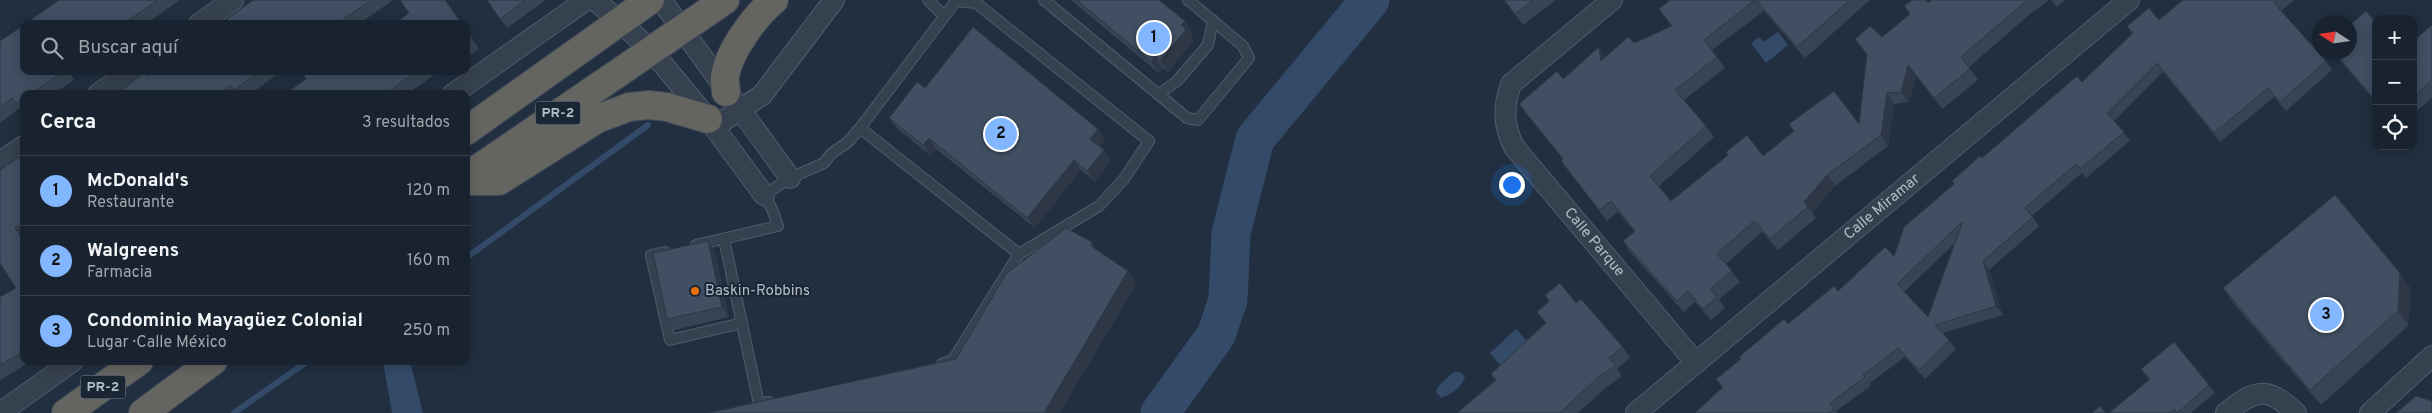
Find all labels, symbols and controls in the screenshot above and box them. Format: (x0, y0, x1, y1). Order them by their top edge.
north arrow (2312, 15, 2357, 60)
map controls (2372, 15, 2417, 150)
button: + (2372, 15, 2417, 60)
pin: 1 (1138, 19, 1170, 57)
search box (20, 20, 470, 75)
icon: search (38, 34, 66, 62)
text: Buscar aquí (78, 36, 178, 60)
button: − (2372, 60, 2417, 105)
road number: PR-2 (536, 102, 580, 125)
button: locate (2372, 105, 2417, 150)
text: Cerca (40, 109, 96, 136)
text: 3 resultados (362, 113, 450, 133)
pin: 2 (985, 115, 1017, 153)
text: McDonald's (87, 169, 189, 193)
street label: Calle Miramar (1840, 170, 1924, 244)
your location (1499, 172, 1525, 198)
text: 1 (53, 181, 59, 201)
text: 120 m (407, 181, 450, 201)
text: Restaurante (87, 193, 174, 213)
street label: Calle Parque (1560, 204, 1629, 281)
text: Walgreens (87, 239, 179, 263)
text: 2 (51, 251, 61, 271)
text: 160 m (407, 251, 450, 271)
text: Farmacia (87, 263, 152, 283)
place label: Baskin-Robbins (705, 282, 810, 301)
marker: Baskin-Robbins (689, 285, 701, 297)
pin: 3 (2310, 296, 2342, 334)
text: Condominio Mayagüez Colonial (87, 309, 363, 333)
text: 3 (51, 321, 61, 341)
text: 250 m (403, 321, 450, 341)
text: Lugar · Calle México (87, 333, 227, 353)
road number: PR-2 (80, 376, 126, 398)

